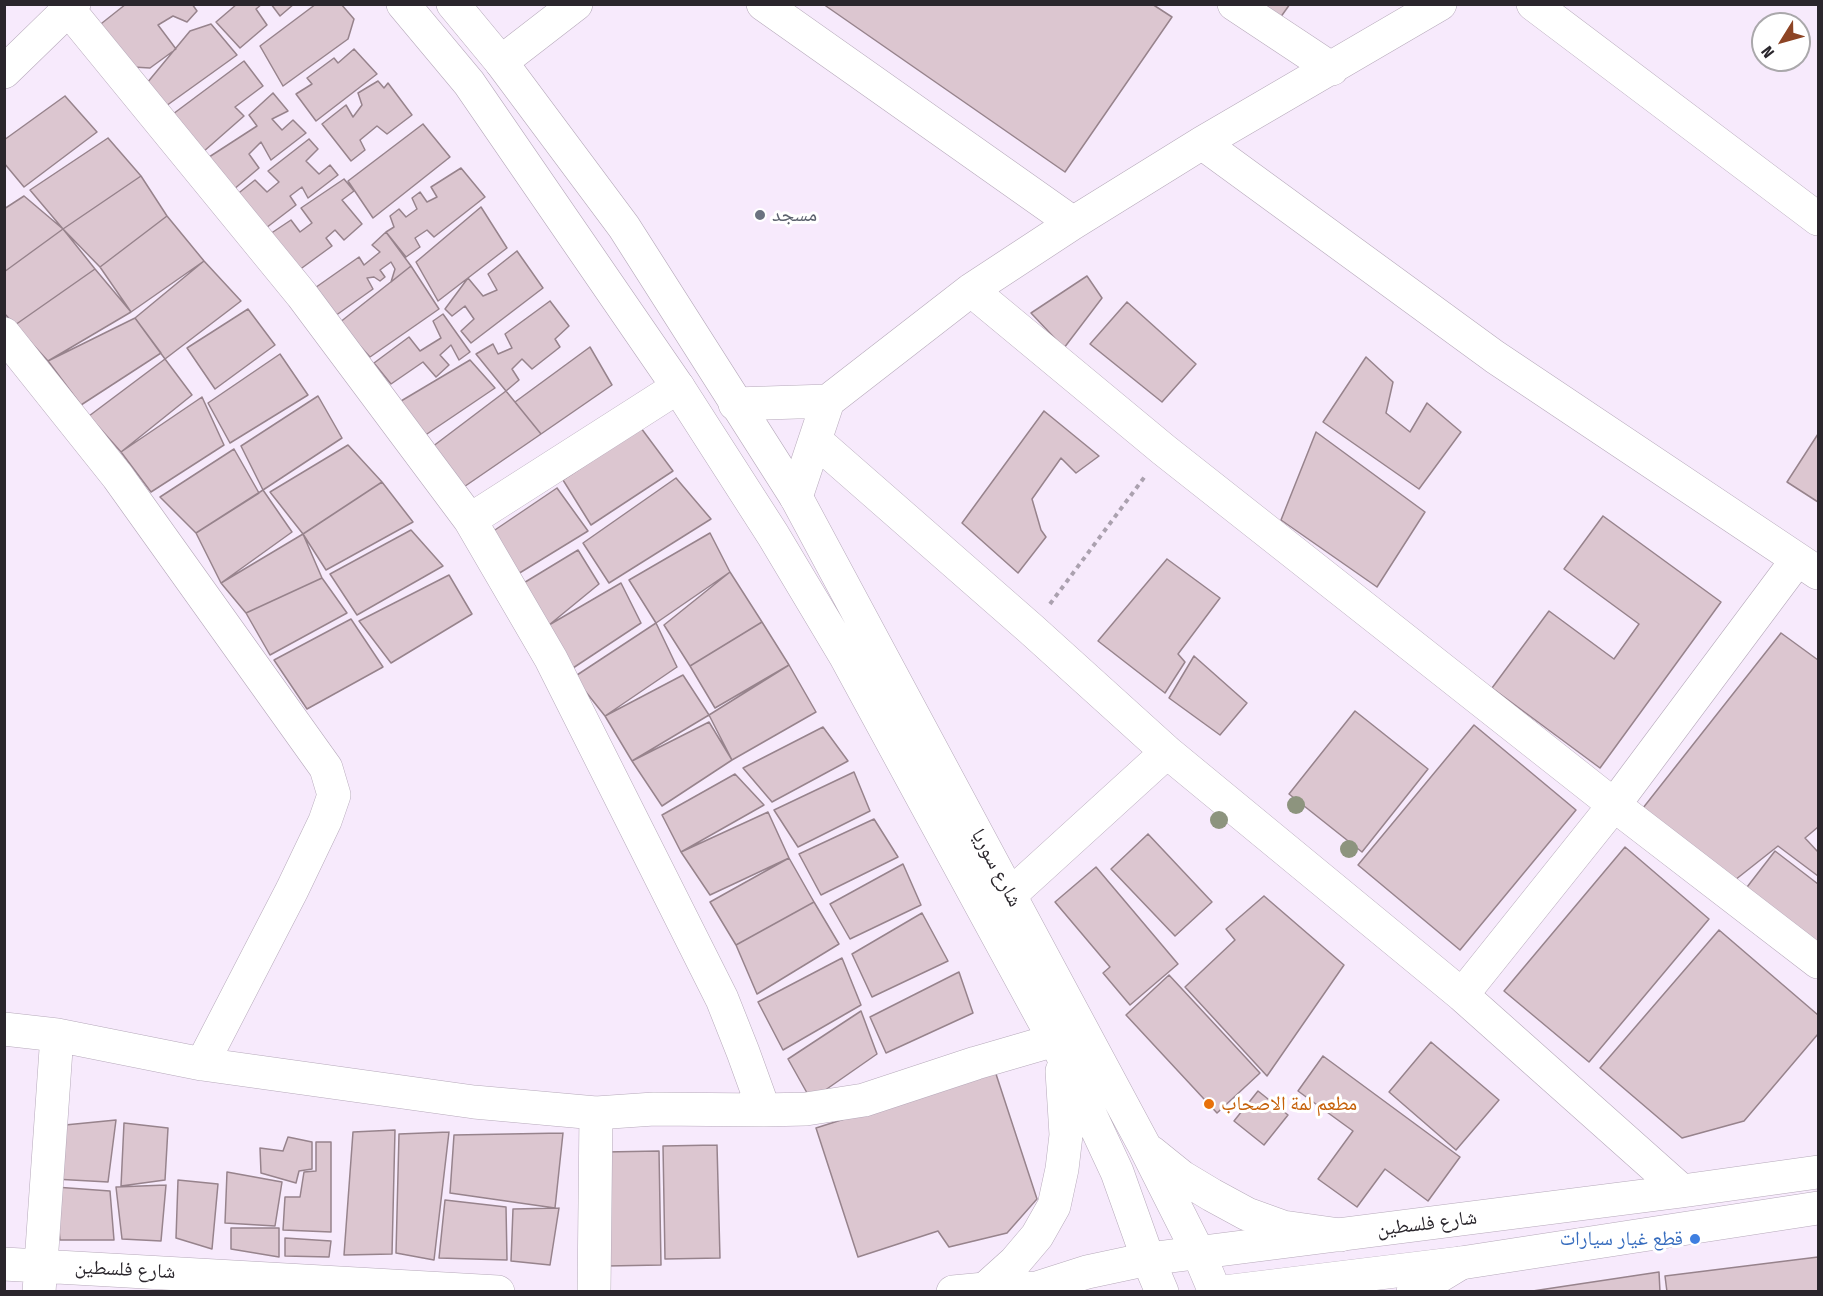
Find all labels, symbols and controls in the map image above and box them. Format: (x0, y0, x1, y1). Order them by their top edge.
north arrow (1751, 12, 1811, 72)
text: N (1757, 42, 1778, 61)
place label: مسجد (772, 203, 817, 227)
marker: مسجد (753, 208, 767, 222)
street label: شارع سوريا (965, 825, 1027, 911)
place label: مطعم لمة الاصحاب (1221, 1092, 1357, 1116)
marker: مطعم لمة الاصحاب (1202, 1097, 1216, 1111)
street label: شارع فلسطين (1376, 1206, 1478, 1242)
place label: قطع غيار سيارات (1560, 1227, 1683, 1251)
marker: قطع غيار سيارات (1688, 1232, 1702, 1246)
street label: شارع فلسطين (74, 1255, 176, 1285)

